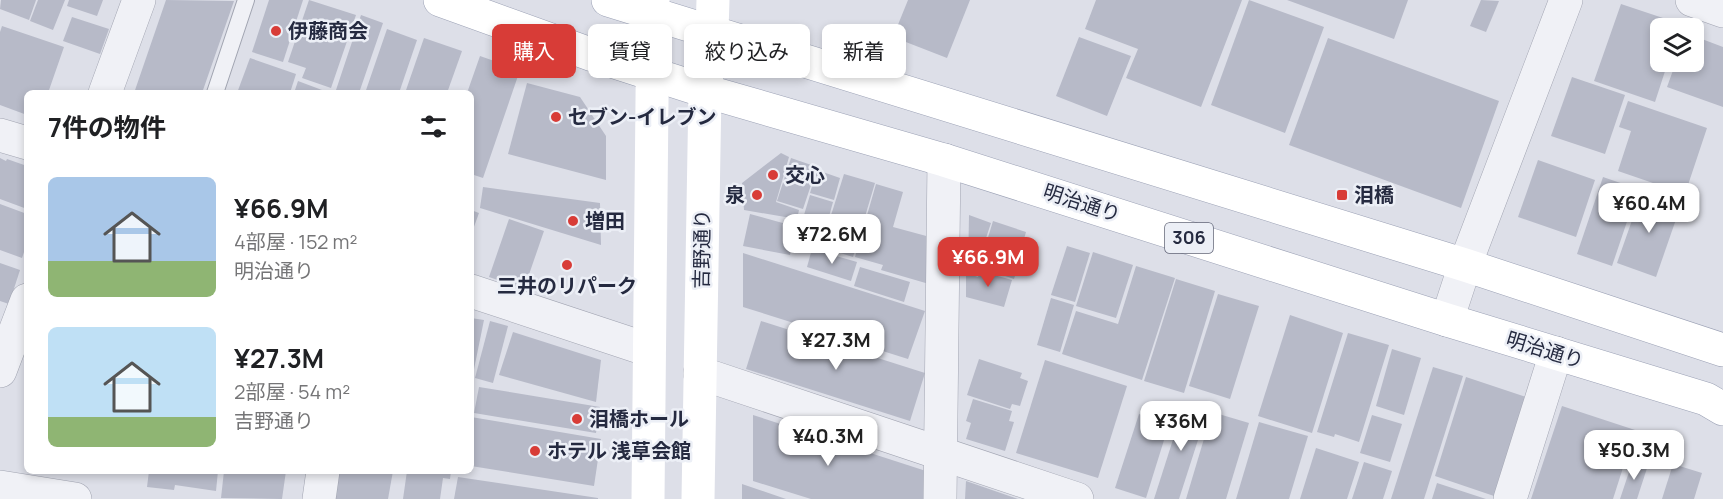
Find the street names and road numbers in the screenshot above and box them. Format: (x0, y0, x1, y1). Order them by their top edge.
street label: 明治通り (1040, 177, 1124, 228)
street label: 吉野通り (687, 209, 716, 289)
road number: 306 (1165, 223, 1213, 253)
street label: 明治通り (1503, 325, 1587, 374)

